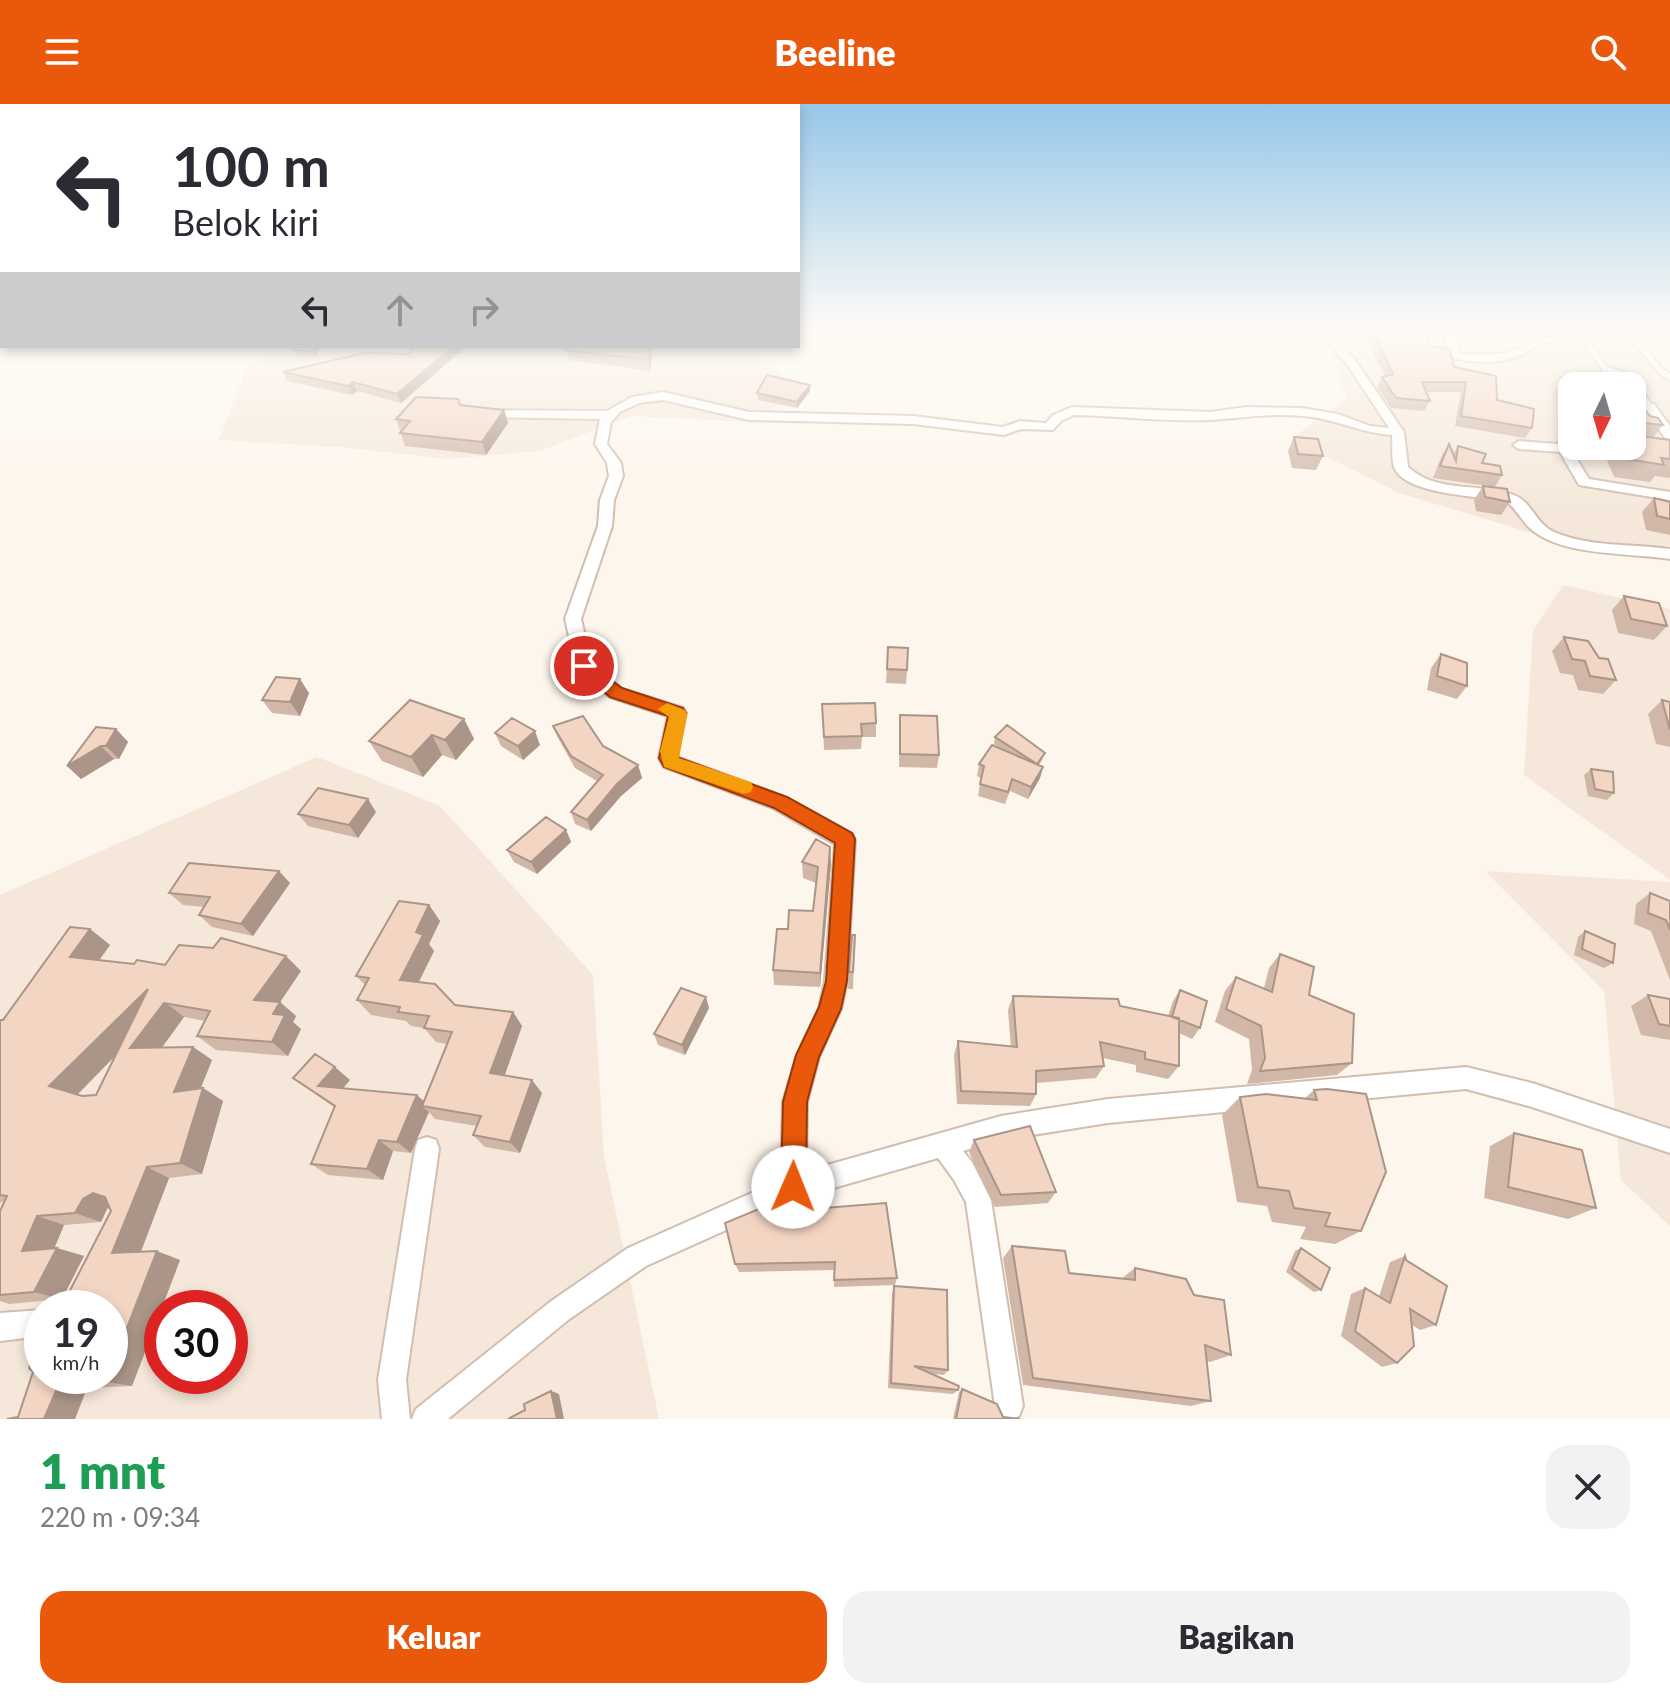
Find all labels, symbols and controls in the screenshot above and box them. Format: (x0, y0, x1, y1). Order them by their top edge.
icon: menu (40, 30, 84, 74)
text: Beeline (774, 30, 896, 74)
icon: search (1586, 30, 1630, 74)
text: 100 m (172, 132, 330, 199)
icon: left (40, 136, 144, 240)
text: Belok kiri (172, 200, 319, 244)
icon: left (294, 288, 338, 332)
icon: ahead (378, 288, 422, 332)
icon: right (462, 288, 506, 332)
north arrow (1558, 372, 1646, 460)
map controls (1558, 372, 1646, 460)
pin (550, 632, 618, 700)
icon: arrive (562, 644, 606, 688)
position arrow (751, 1145, 835, 1229)
speed limit sign: 30 (144, 1290, 248, 1394)
text: 19 (53, 1308, 99, 1356)
text: km/h (53, 1350, 99, 1374)
text: 1 mnt (40, 1442, 165, 1499)
button: close (1546, 1445, 1630, 1529)
text: 220 m · 09:34 (40, 1501, 200, 1533)
button: Keluar (40, 1591, 827, 1683)
button: Bagikan (843, 1591, 1630, 1683)

